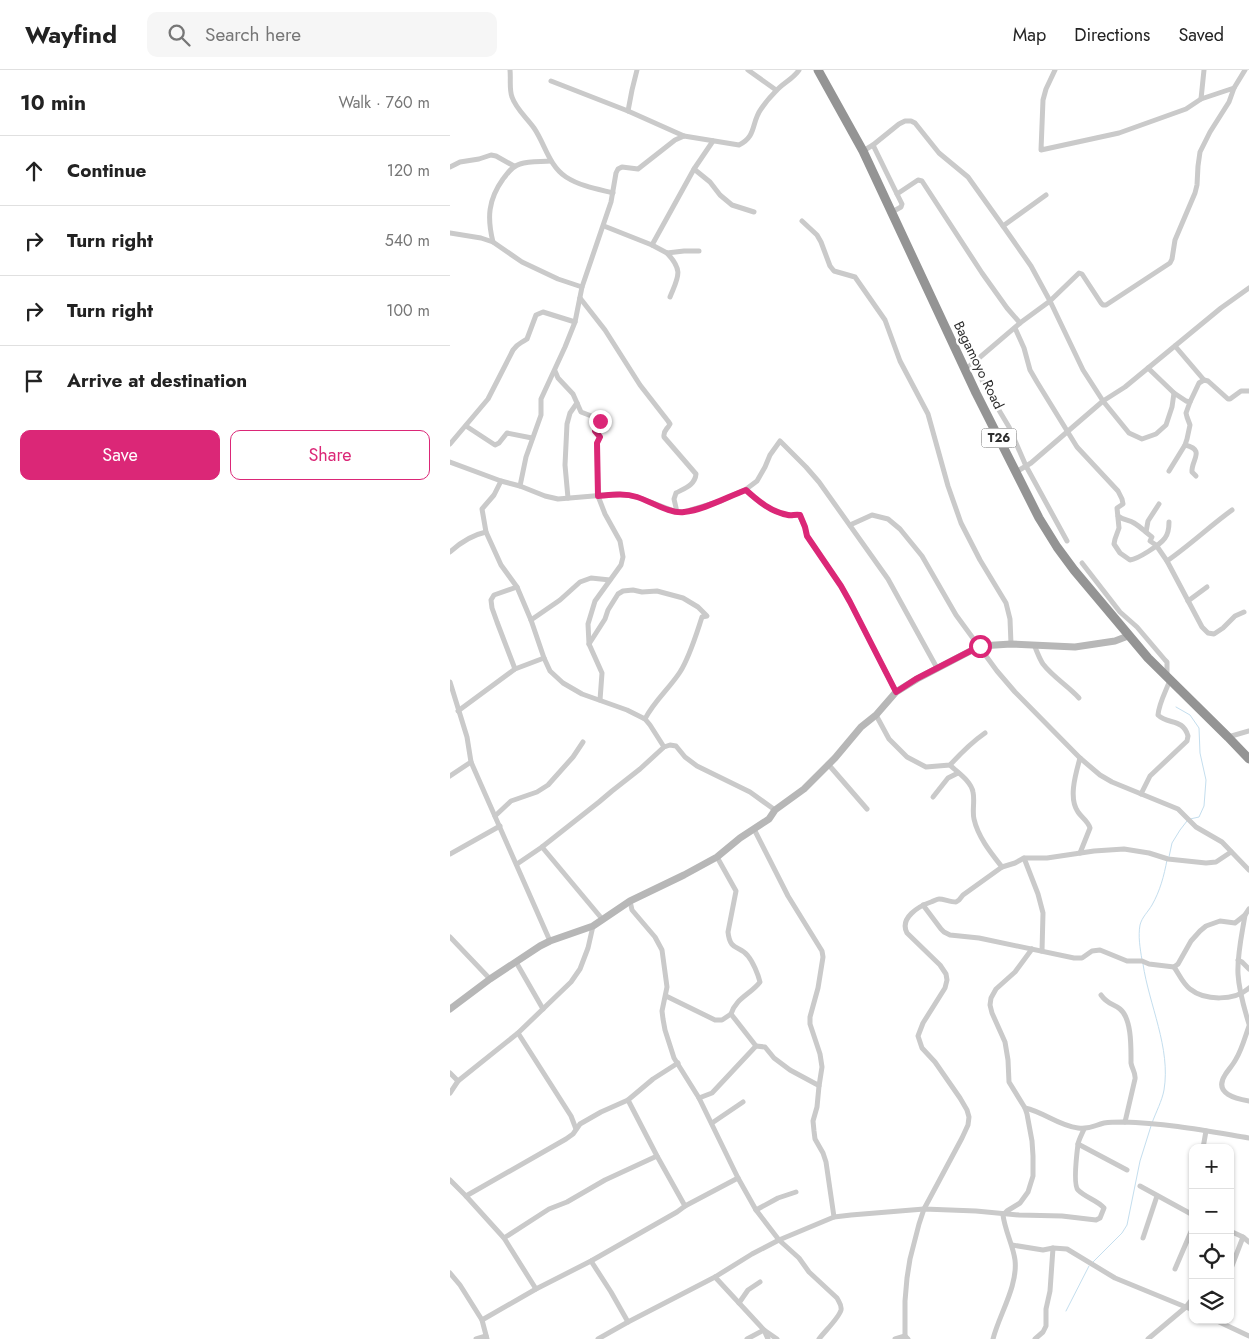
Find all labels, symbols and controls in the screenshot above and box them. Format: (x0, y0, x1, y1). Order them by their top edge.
search box (147, 12, 497, 57)
text: Wayfind (25, 17, 117, 52)
icon: search (165, 21, 193, 49)
text: Search here (205, 21, 301, 48)
text: Map (1013, 22, 1046, 48)
text: Directions (1074, 22, 1150, 48)
text: Saved (1178, 22, 1224, 48)
text: 10 min (20, 88, 86, 118)
text: Walk · 760 m (338, 91, 430, 114)
icon: ahead (20, 157, 48, 185)
text: Continue (67, 157, 146, 184)
text: 120 m (387, 159, 430, 182)
icon: right (20, 227, 48, 255)
text: Turn right (67, 227, 153, 254)
text: 540 m (385, 229, 430, 252)
icon: right (20, 297, 48, 325)
text: Turn right (67, 297, 153, 324)
text: 100 m (386, 299, 430, 322)
street label: Bagamoyo Road (949, 318, 1009, 412)
icon: arrive (20, 367, 48, 395)
text: Arrive at destination (67, 367, 247, 394)
route end (589, 410, 612, 433)
road number: T26 (982, 428, 1016, 448)
button: Save (20, 430, 220, 480)
button: Share (230, 430, 430, 480)
route start (969, 635, 992, 658)
map controls (1189, 1144, 1234, 1324)
button: + (1189, 1144, 1234, 1189)
button: − (1189, 1189, 1234, 1234)
button: locate (1189, 1234, 1234, 1279)
button: layers (1189, 1279, 1234, 1324)

